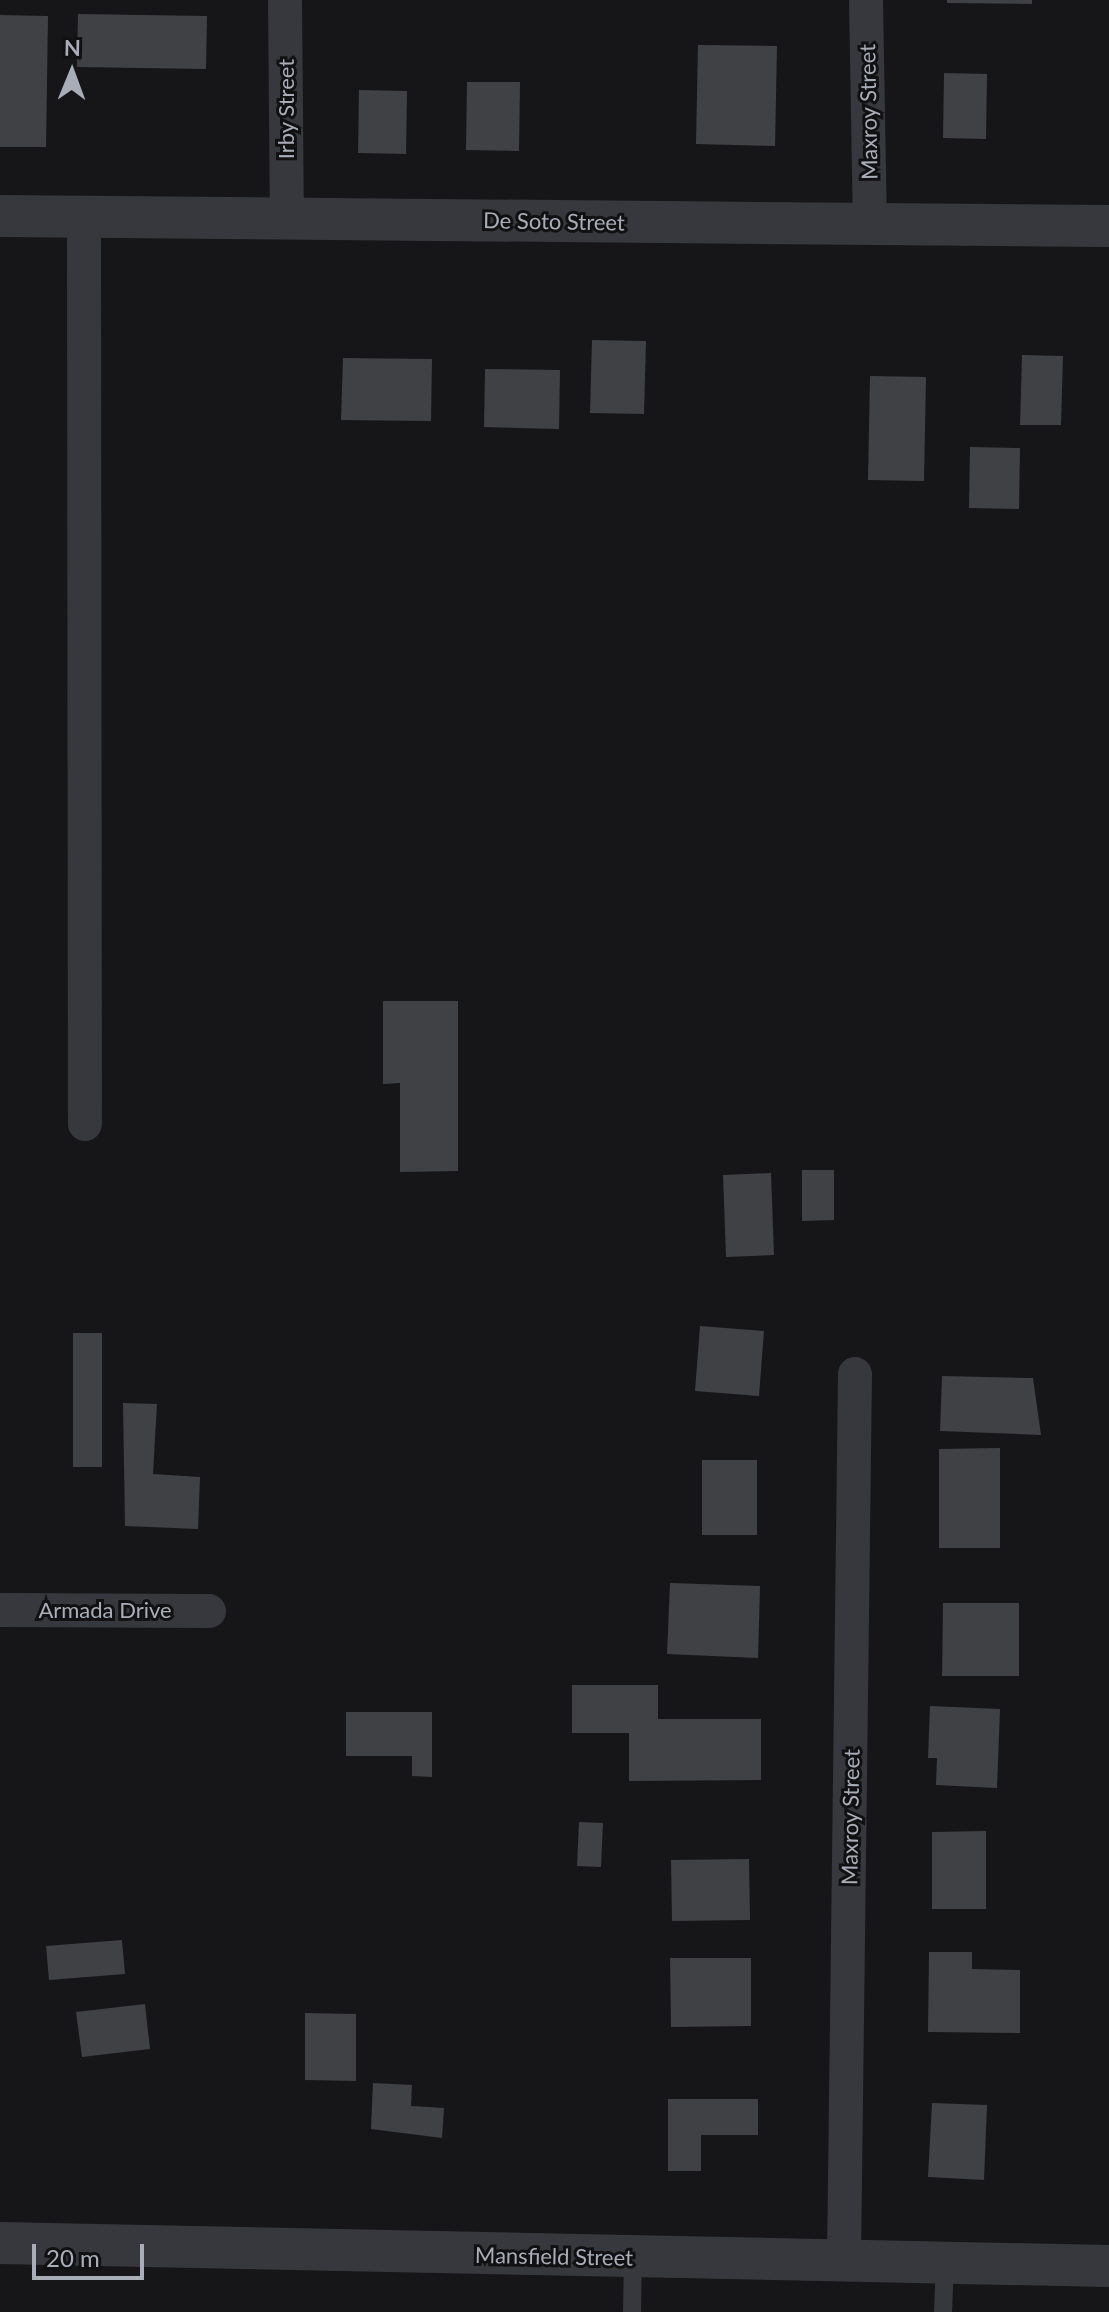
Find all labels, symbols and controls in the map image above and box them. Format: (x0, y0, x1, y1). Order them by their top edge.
north arrow (32, 32, 112, 112)
text: N (64, 34, 81, 61)
street label: Maxroy Street (854, 43, 882, 181)
street label: Irby Street (273, 59, 299, 159)
street label: De Soto Street (483, 207, 625, 235)
street label: Armada Drive (38, 1597, 172, 1623)
street label: Maxroy Street (836, 1748, 864, 1886)
scale bar (36, 2228, 148, 2278)
street label: Mansfield Street (475, 2241, 633, 2271)
text: 20 m (46, 2243, 100, 2272)

